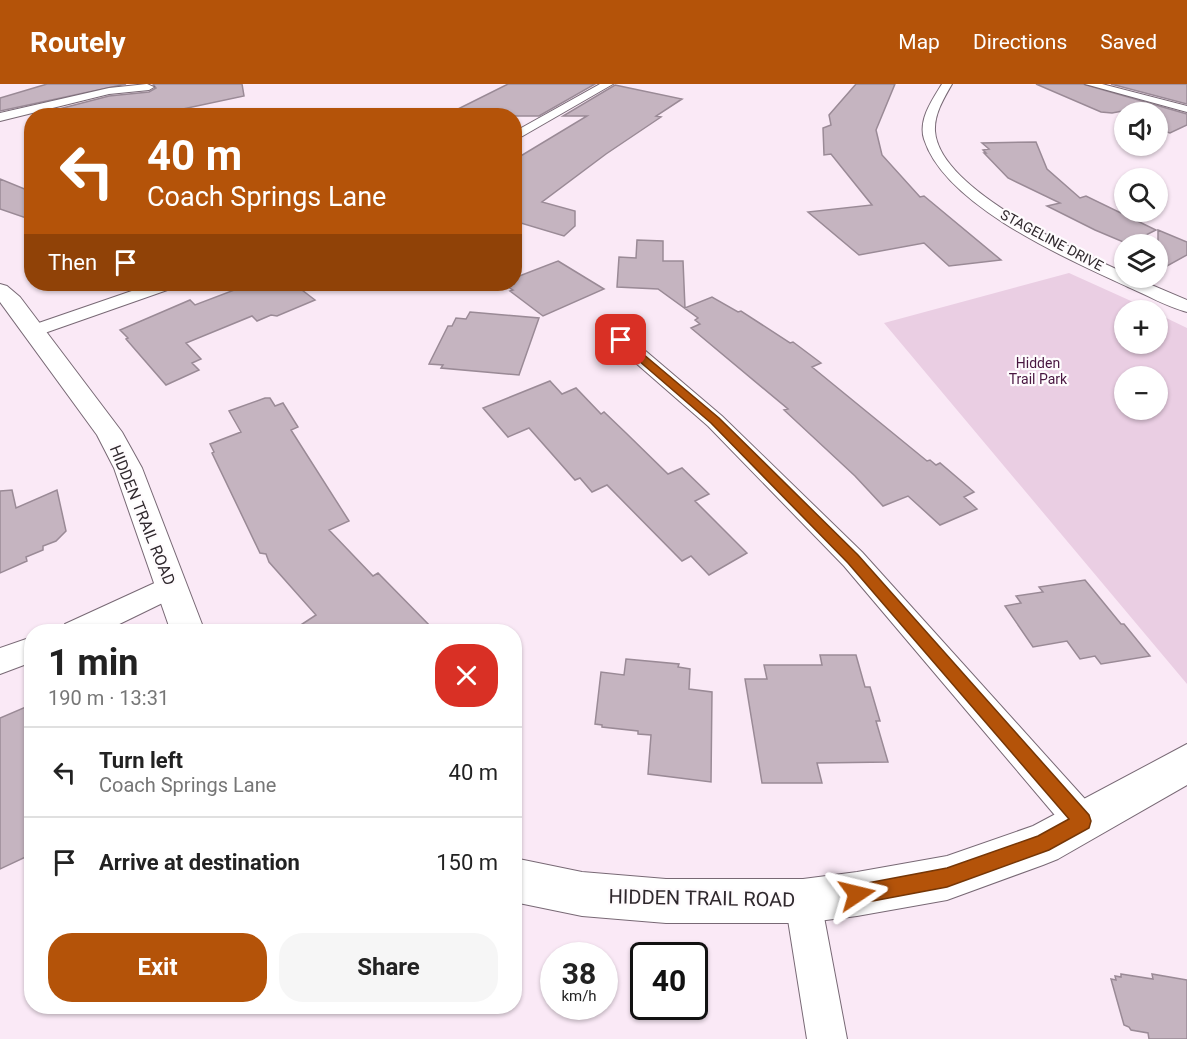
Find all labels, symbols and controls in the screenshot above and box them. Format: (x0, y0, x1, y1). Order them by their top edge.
text: Routely (30, 26, 126, 59)
text: Map (898, 30, 940, 54)
text: Directions (973, 30, 1067, 54)
text: Saved (1100, 30, 1157, 54)
map controls (1114, 102, 1168, 420)
button: sound (1114, 102, 1168, 156)
text: 40 m (147, 131, 242, 180)
icon: left (48, 132, 126, 210)
button: search (1114, 168, 1168, 222)
text: Coach Springs Lane (147, 181, 386, 213)
street label: STAGELINE DRIVE (998, 206, 1106, 274)
button: layers (1114, 234, 1168, 288)
icon: arrive (109, 246, 142, 279)
text: Then (48, 250, 97, 275)
button: + (1114, 300, 1168, 354)
pin (595, 314, 646, 365)
icon: arrive (604, 323, 637, 356)
park label: Hidden Trail Park (1009, 355, 1068, 387)
button: − (1114, 366, 1168, 420)
street label: HIDDEN TRAIL ROAD (106, 442, 179, 588)
text: 1 min (48, 642, 139, 684)
button: close (435, 644, 498, 707)
text: 190 m · 13:31 (48, 686, 169, 710)
text: Turn left (99, 748, 183, 773)
icon: left (48, 756, 81, 789)
text: 40 m (449, 760, 498, 785)
text: Coach Springs Lane (99, 773, 276, 797)
icon: arrive (48, 846, 81, 879)
text: Arrive at destination (99, 850, 300, 875)
text: 150 m (436, 850, 498, 875)
position arrow (825, 862, 889, 926)
street label: HIDDEN TRAIL ROAD (608, 884, 796, 912)
button: Exit (48, 933, 267, 1002)
button: Share (279, 933, 498, 1002)
speed limit sign: 40 (630, 942, 708, 1020)
text: 38 (562, 956, 596, 991)
text: km/h (561, 987, 597, 1005)

